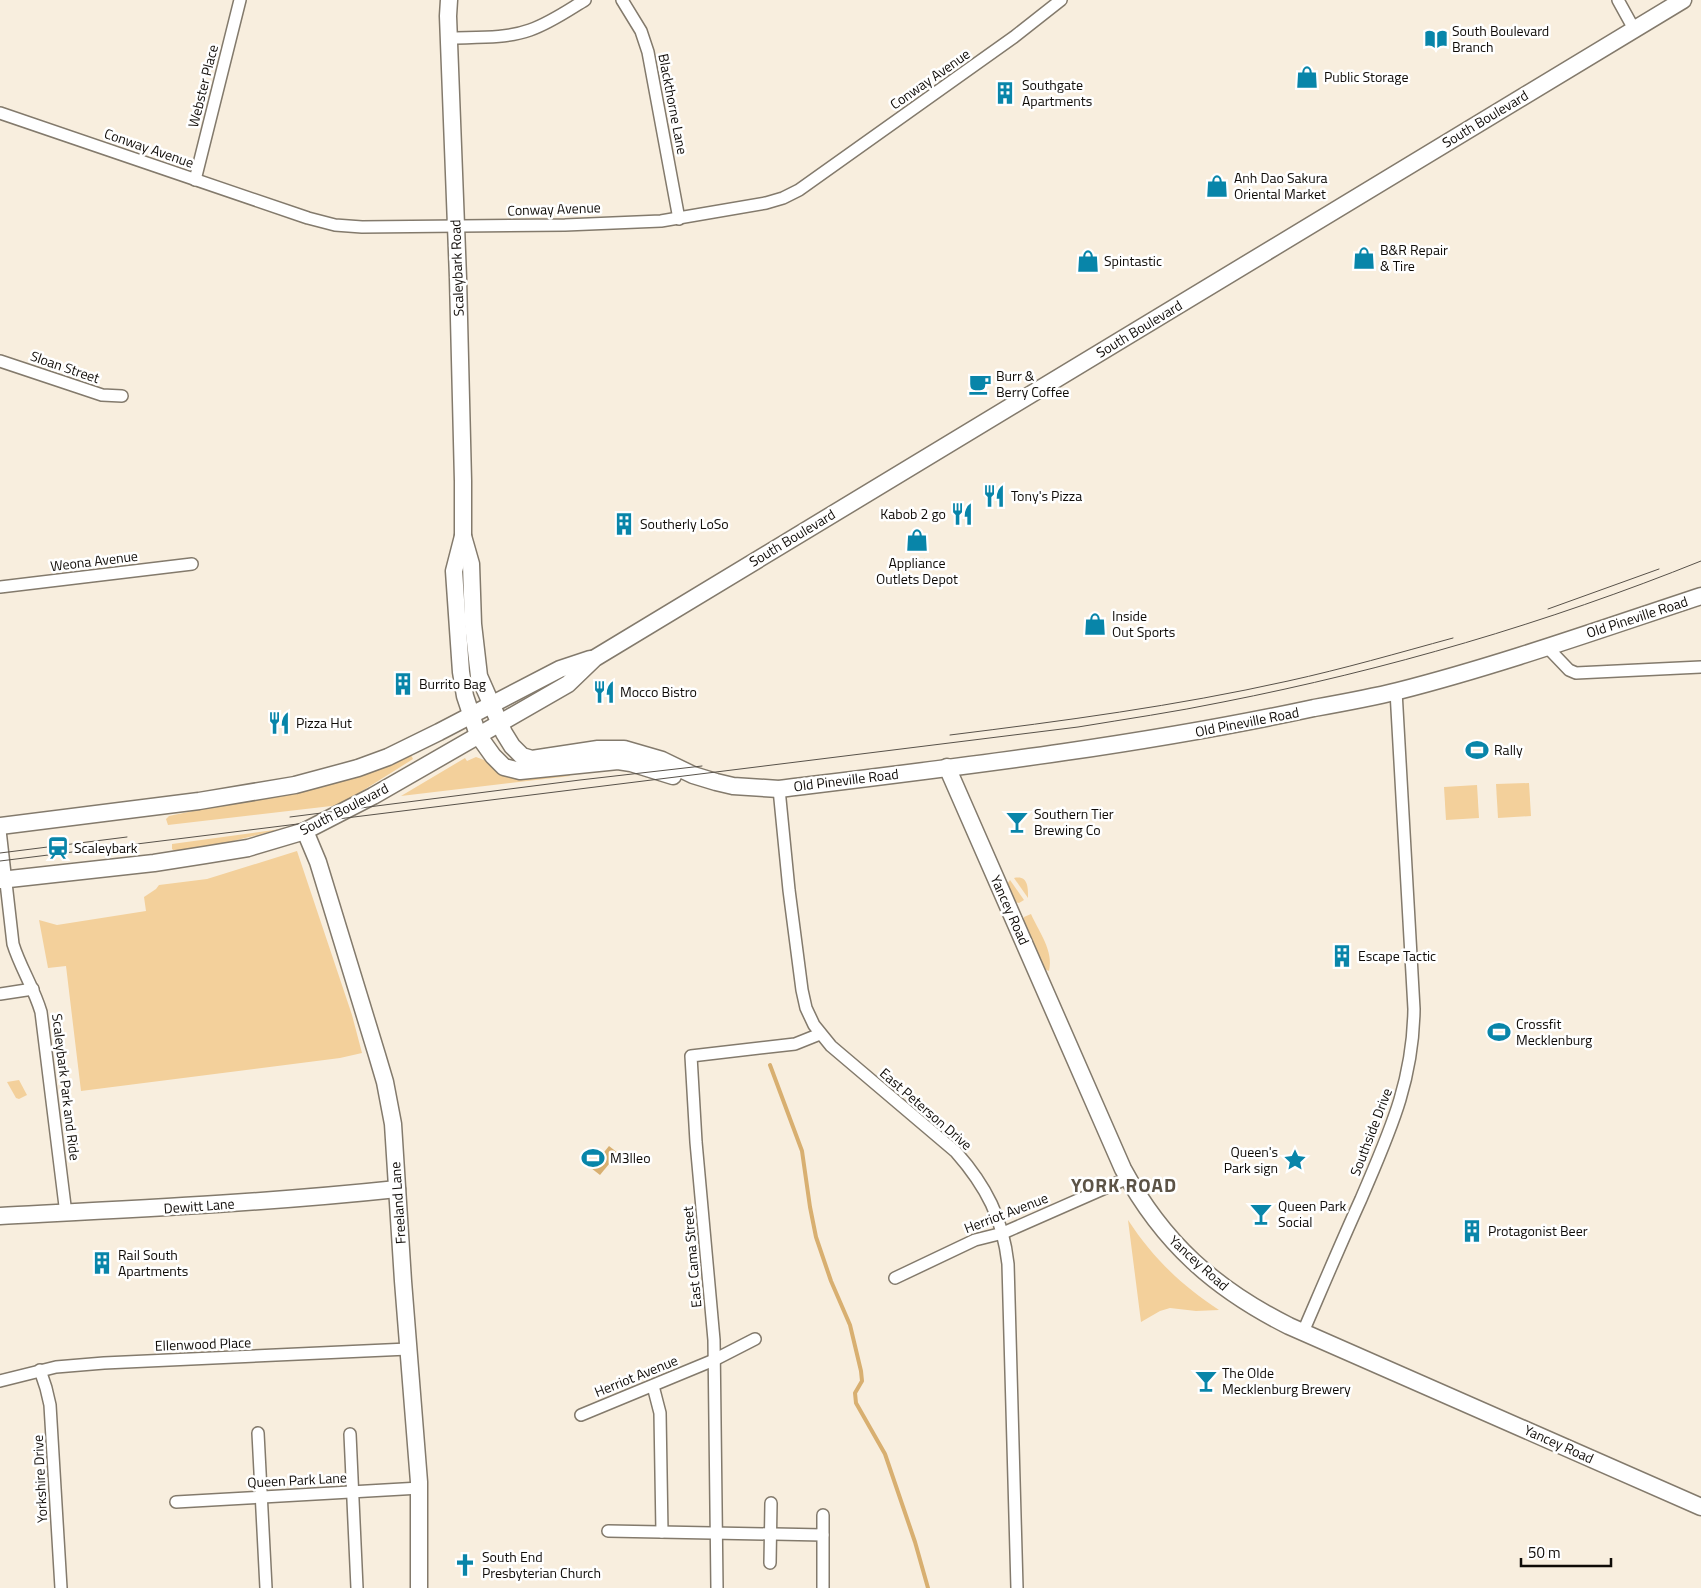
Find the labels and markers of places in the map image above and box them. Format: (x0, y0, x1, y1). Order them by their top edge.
place label: South Boulevard Branch (1452, 20, 1549, 57)
library icon: South Boulevard Branch (1423, 26, 1449, 52)
shop icon: Public Storage (1294, 64, 1320, 90)
place label: Public Storage (1324, 66, 1408, 87)
place label: Southgate Apartments (1022, 74, 1092, 111)
building icon: Southgate Apartments (992, 80, 1018, 106)
place label: Anh Dao Sakura Oriental Market (1234, 167, 1328, 204)
shop icon: Anh Dao Sakura Oriental Market (1204, 173, 1230, 199)
place label: B&R Repair & Tire (1380, 239, 1448, 276)
shop icon: B&R Repair & Tire (1351, 245, 1377, 271)
shop icon: Spintastic (1075, 248, 1101, 274)
place label: Spintastic (1104, 250, 1162, 271)
place label: Burr & Berry Coffee (996, 365, 1069, 402)
cafe icon: Burr & Berry Coffee (967, 371, 993, 397)
restaurant icon: Tony's Pizza (981, 483, 1007, 509)
place label: Tony's Pizza (1011, 485, 1082, 506)
restaurant icon: Kabob 2 go (949, 501, 975, 527)
place label: Kabob 2 go (880, 503, 946, 524)
building icon: Southerly LoSo (611, 511, 637, 537)
place label: Southerly LoSo (640, 513, 729, 534)
shop icon: Appliance Outlets Depot (904, 527, 930, 553)
place label: Appliance Outlets Depot (876, 552, 958, 589)
place label: Inside Out Sports (1112, 605, 1175, 642)
shop icon: Inside Out Sports (1082, 611, 1108, 637)
building icon: Burrito Bag (390, 671, 416, 697)
place label: Burrito Bag (419, 673, 486, 694)
restaurant icon: Mocco Bistro (591, 679, 617, 705)
place label: Mocco Bistro (620, 681, 697, 702)
restaurant icon: Pizza Hut (266, 710, 292, 736)
place label: Pizza Hut (296, 712, 352, 733)
sports icon: Rally (1464, 737, 1490, 763)
place label: Rally (1494, 739, 1523, 760)
place label: Southern Tier Brewing Co (1034, 803, 1114, 840)
bar icon: Southern Tier Brewing Co (1004, 809, 1030, 835)
station icon: Scaleybark (45, 835, 71, 861)
place label: Scaleybark (74, 837, 138, 858)
building icon: Escape Tactic (1329, 943, 1355, 969)
place label: Escape Tactic (1358, 945, 1436, 966)
place label: Crossfit Mecklenburg (1516, 1013, 1592, 1050)
sports icon: Crossfit Mecklenburg (1486, 1019, 1512, 1045)
place label: Queen's Park sign (1224, 1141, 1278, 1178)
sports icon: M3lleo (580, 1145, 606, 1171)
place label: M3lleo (610, 1147, 651, 1168)
place icon: Queen's Park sign (1282, 1147, 1308, 1173)
place label: Queen Park Social (1278, 1195, 1347, 1232)
bar icon: Queen Park Social (1248, 1201, 1274, 1227)
building icon: Protagonist Beer (1459, 1218, 1485, 1244)
place label: Protagonist Beer (1488, 1220, 1588, 1241)
place label: Rail South Apartments (118, 1244, 188, 1281)
building icon: Rail South Apartments (89, 1250, 115, 1276)
place label: The Olde Mecklenburg Brewery (1222, 1362, 1351, 1399)
bar icon: The Olde Mecklenburg Brewery (1193, 1368, 1219, 1394)
place label: South End Presbyterian Church (482, 1546, 601, 1583)
church icon: South End Presbyterian Church (452, 1552, 478, 1578)

